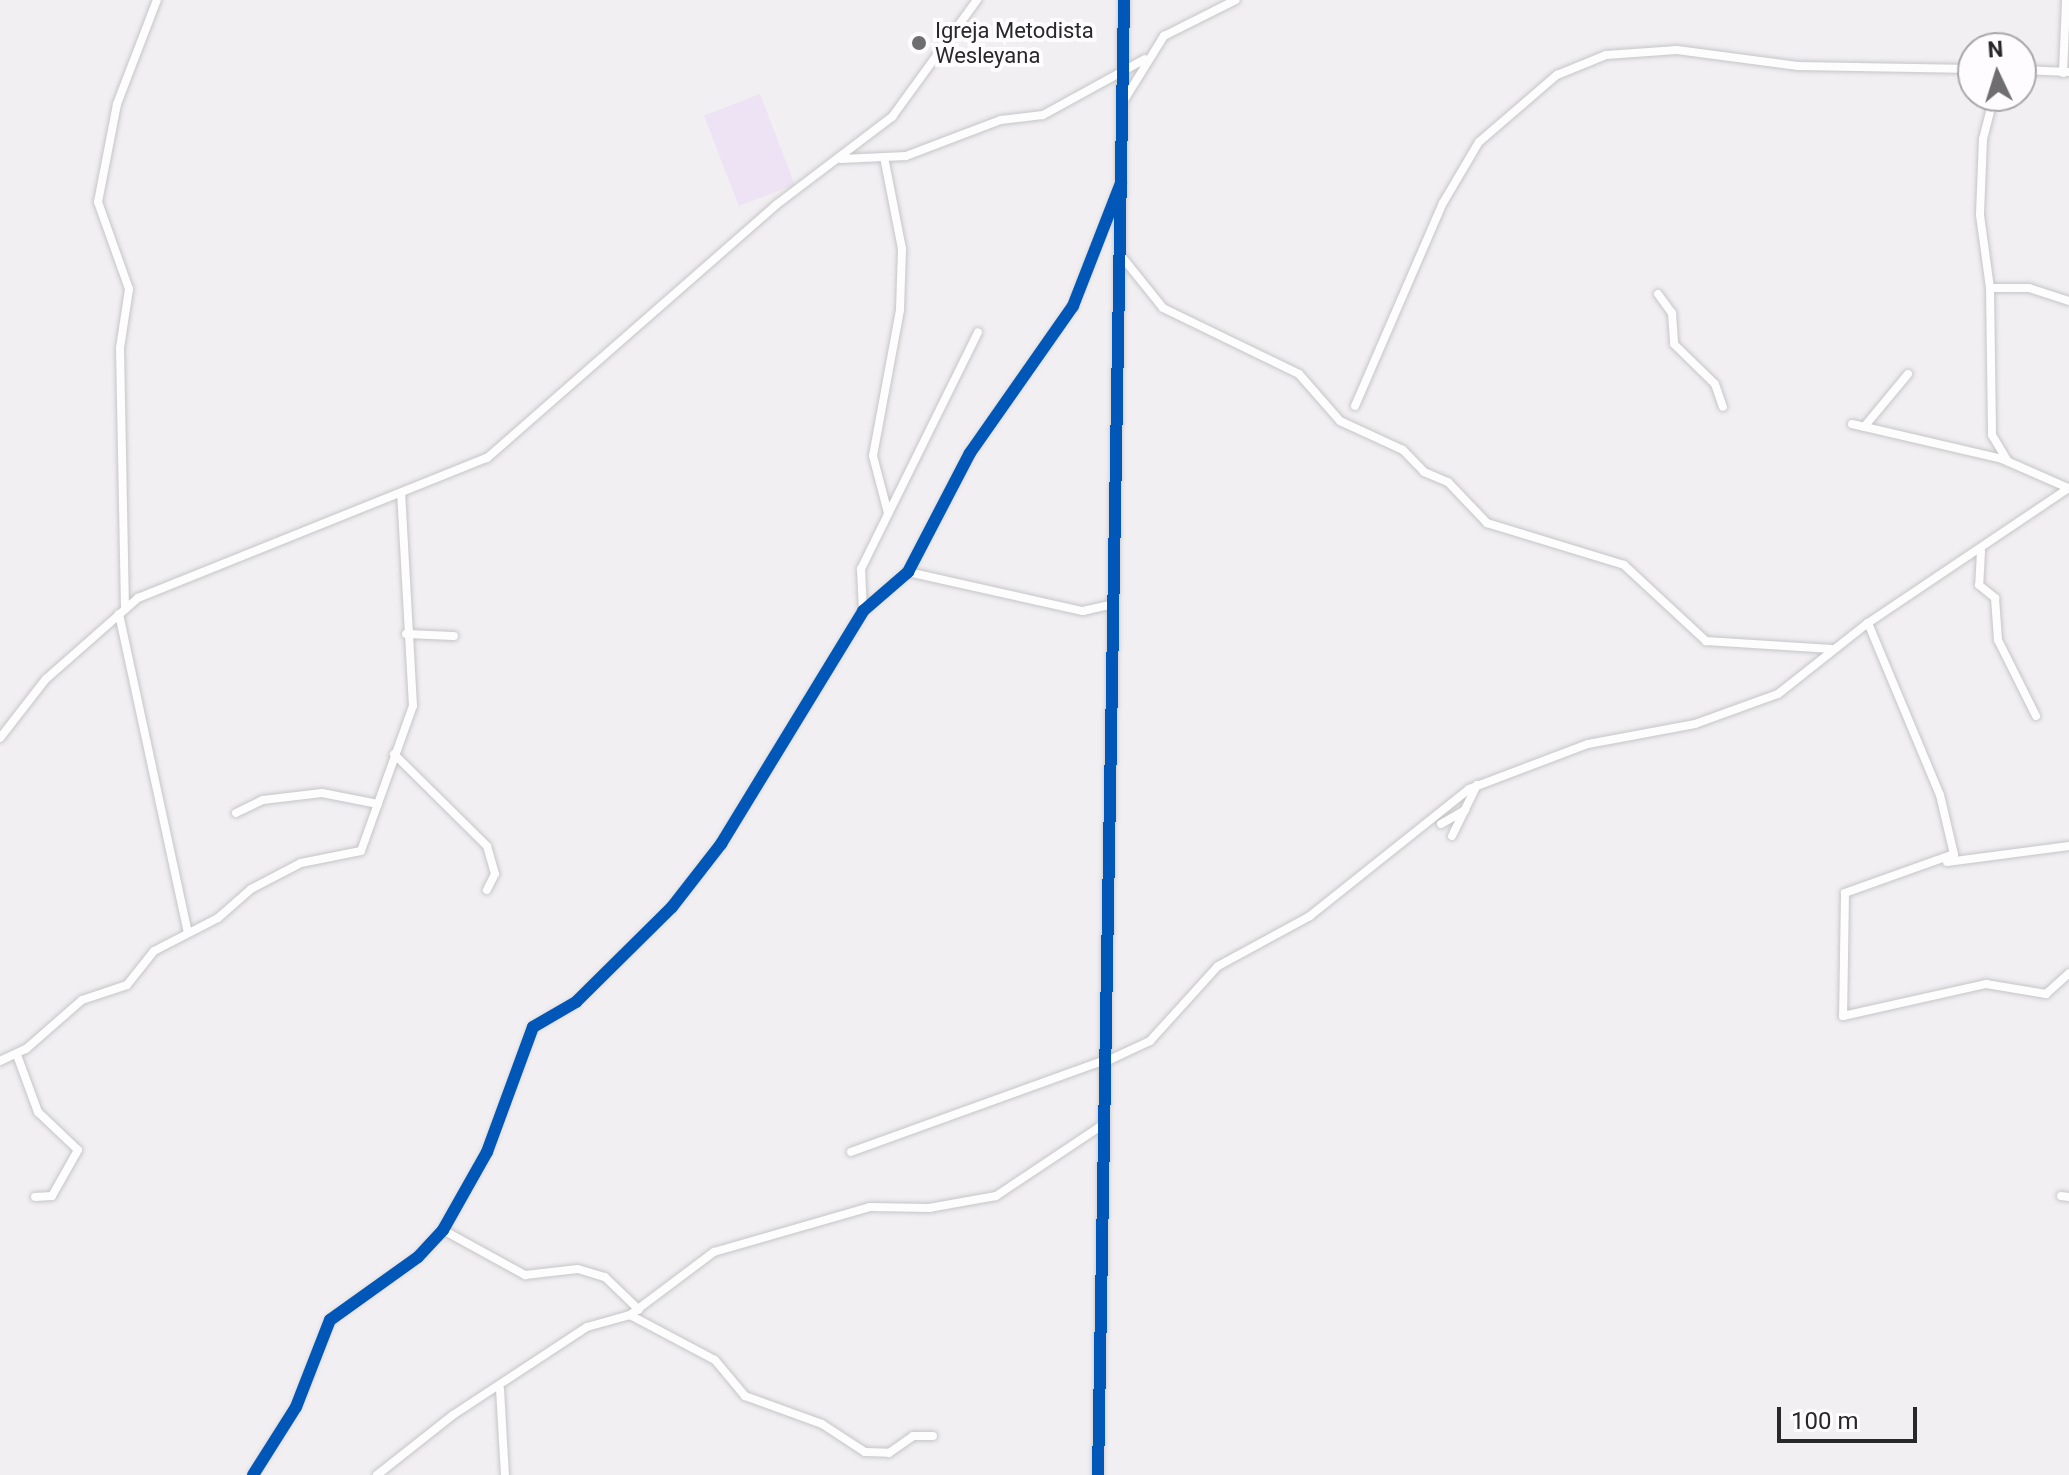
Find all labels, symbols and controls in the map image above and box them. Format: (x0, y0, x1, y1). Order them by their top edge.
place label: Igreja Metodista Wesleyana (935, 17, 1094, 68)
north arrow (1957, 32, 2037, 112)
marker: Igreja Metodista Wesleyana (910, 34, 928, 52)
text: N (1987, 37, 2004, 63)
scale bar (1781, 1391, 1921, 1441)
text: 100 m (1791, 1407, 1858, 1435)

